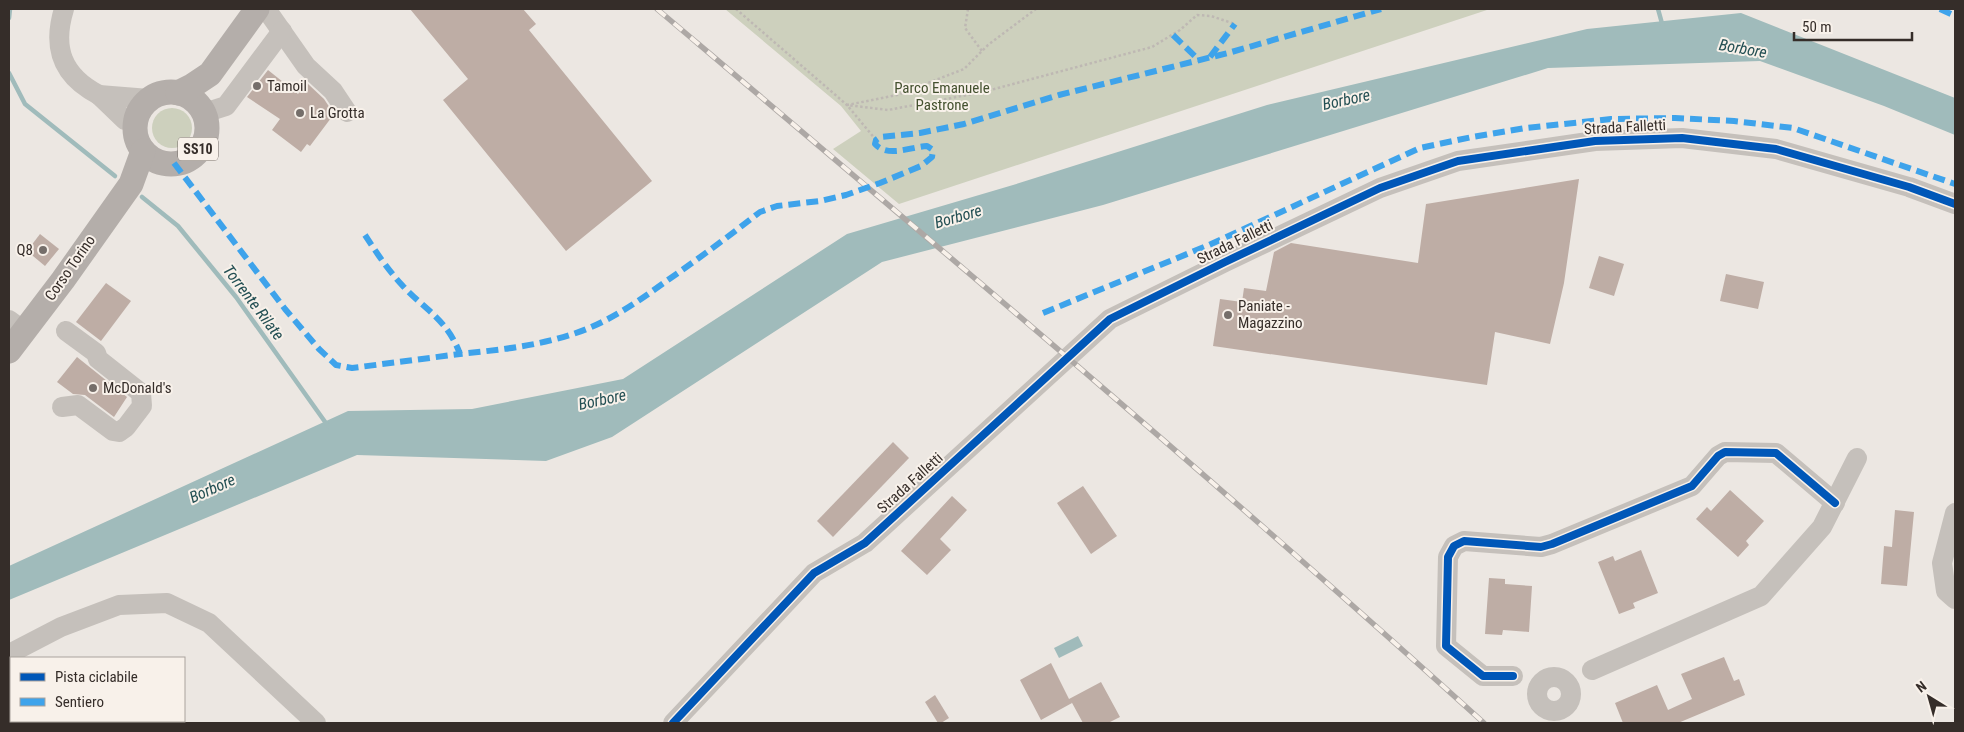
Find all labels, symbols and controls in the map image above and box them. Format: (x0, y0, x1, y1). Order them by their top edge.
scale bar (1794, 10, 1912, 42)
text: 50 m (1802, 18, 1832, 36)
water label: Borbore (1717, 35, 1768, 62)
place label: Tamoil (267, 77, 307, 95)
park label: Parco Emanuele Pastrone (894, 79, 990, 114)
marker: Tamoil (251, 80, 263, 92)
water label: Borbore (1321, 85, 1372, 114)
place label: La Grotta (310, 104, 365, 122)
marker: La Grotta (294, 107, 306, 119)
street label: Strada Falletti (1584, 116, 1666, 138)
road number: SS10 (178, 138, 218, 160)
water label: Borbore (932, 201, 984, 232)
street label: Strada Falletti (1194, 216, 1276, 268)
street label: Corso Torino (41, 232, 99, 304)
place label: Q8 (17, 241, 33, 259)
marker: Q8 (37, 244, 49, 256)
water label: Torrente Rilate (219, 261, 288, 344)
place label: Paniate - Magazzino (1238, 297, 1303, 332)
marker: Paniate - Magazzino (1222, 309, 1234, 321)
place label: McDonald's (103, 379, 172, 397)
marker: McDonald's (87, 382, 99, 394)
water label: Borbore (577, 385, 628, 414)
street label: Strada Falletti (873, 449, 947, 517)
water label: Borbore (186, 470, 238, 507)
legend (10, 657, 185, 722)
text: Pista ciclabile (55, 668, 138, 686)
north arrow (1904, 672, 1954, 722)
text: N (1913, 678, 1929, 696)
text: Sentiero (55, 693, 104, 711)

